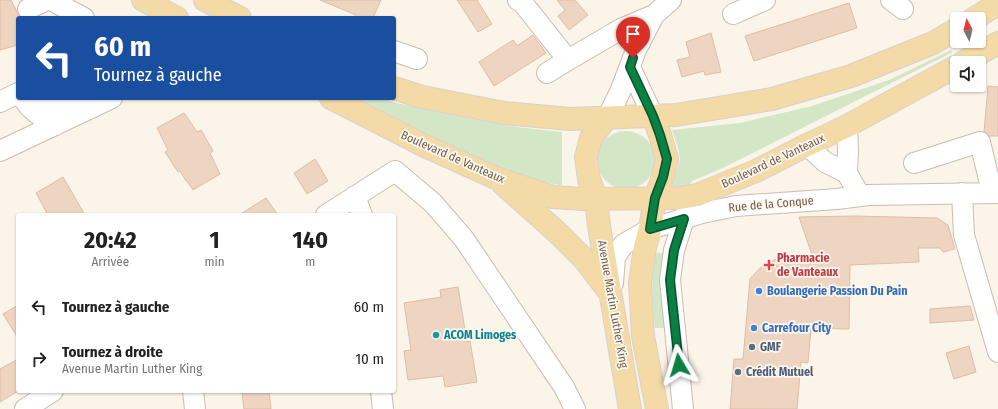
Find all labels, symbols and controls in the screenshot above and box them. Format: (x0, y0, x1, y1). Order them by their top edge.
north arrow (950, 12, 986, 48)
map controls (950, 12, 986, 92)
pin (616, 17, 650, 58)
icon: arrive (622, 23, 644, 45)
text: 60 m (94, 30, 151, 63)
icon: left (28, 32, 80, 84)
button: sound (950, 56, 986, 92)
text: Tournez à gauche (94, 64, 222, 86)
street label: Boulevard de Vanteaux (399, 128, 508, 187)
street label: Boulevard de Vanteaux (719, 131, 828, 191)
street label: Rue de la Conque (728, 193, 814, 215)
text: 20:42 (84, 226, 137, 254)
text: 1 (210, 226, 220, 254)
text: 140 (293, 226, 328, 254)
street label: Avenue Martin Luther King (595, 239, 631, 369)
place label: Pharmacie de Vanteaux (777, 251, 838, 279)
text: Arrivée (91, 254, 129, 269)
text: min (205, 254, 225, 269)
text: m (305, 254, 315, 269)
marker: Pharmacie de Vanteaux (764, 260, 774, 270)
place label: Boulangerie Passion Du Pain (767, 284, 907, 298)
marker: Boulangerie Passion Du Pain (754, 286, 764, 296)
icon: left (28, 296, 50, 318)
text: Tournez à gauche (62, 298, 169, 316)
text: 60 m (354, 298, 384, 316)
place label: Carrefour City (762, 321, 832, 335)
marker: Carrefour City (749, 323, 759, 333)
place label: ACOM Limoges (443, 328, 517, 342)
marker: ACOM Limoges (431, 330, 441, 340)
place label: GMF (760, 340, 782, 354)
marker: GMF (747, 342, 757, 352)
text: Tournez à droite (62, 343, 163, 361)
position arrow (658, 344, 700, 386)
icon: right (28, 348, 50, 370)
text: 10 m (355, 350, 384, 368)
text: Avenue Martin Luther King (62, 361, 202, 376)
place label: Crédit Mutuel (746, 365, 814, 379)
marker: Crédit Mutuel (733, 367, 743, 377)

